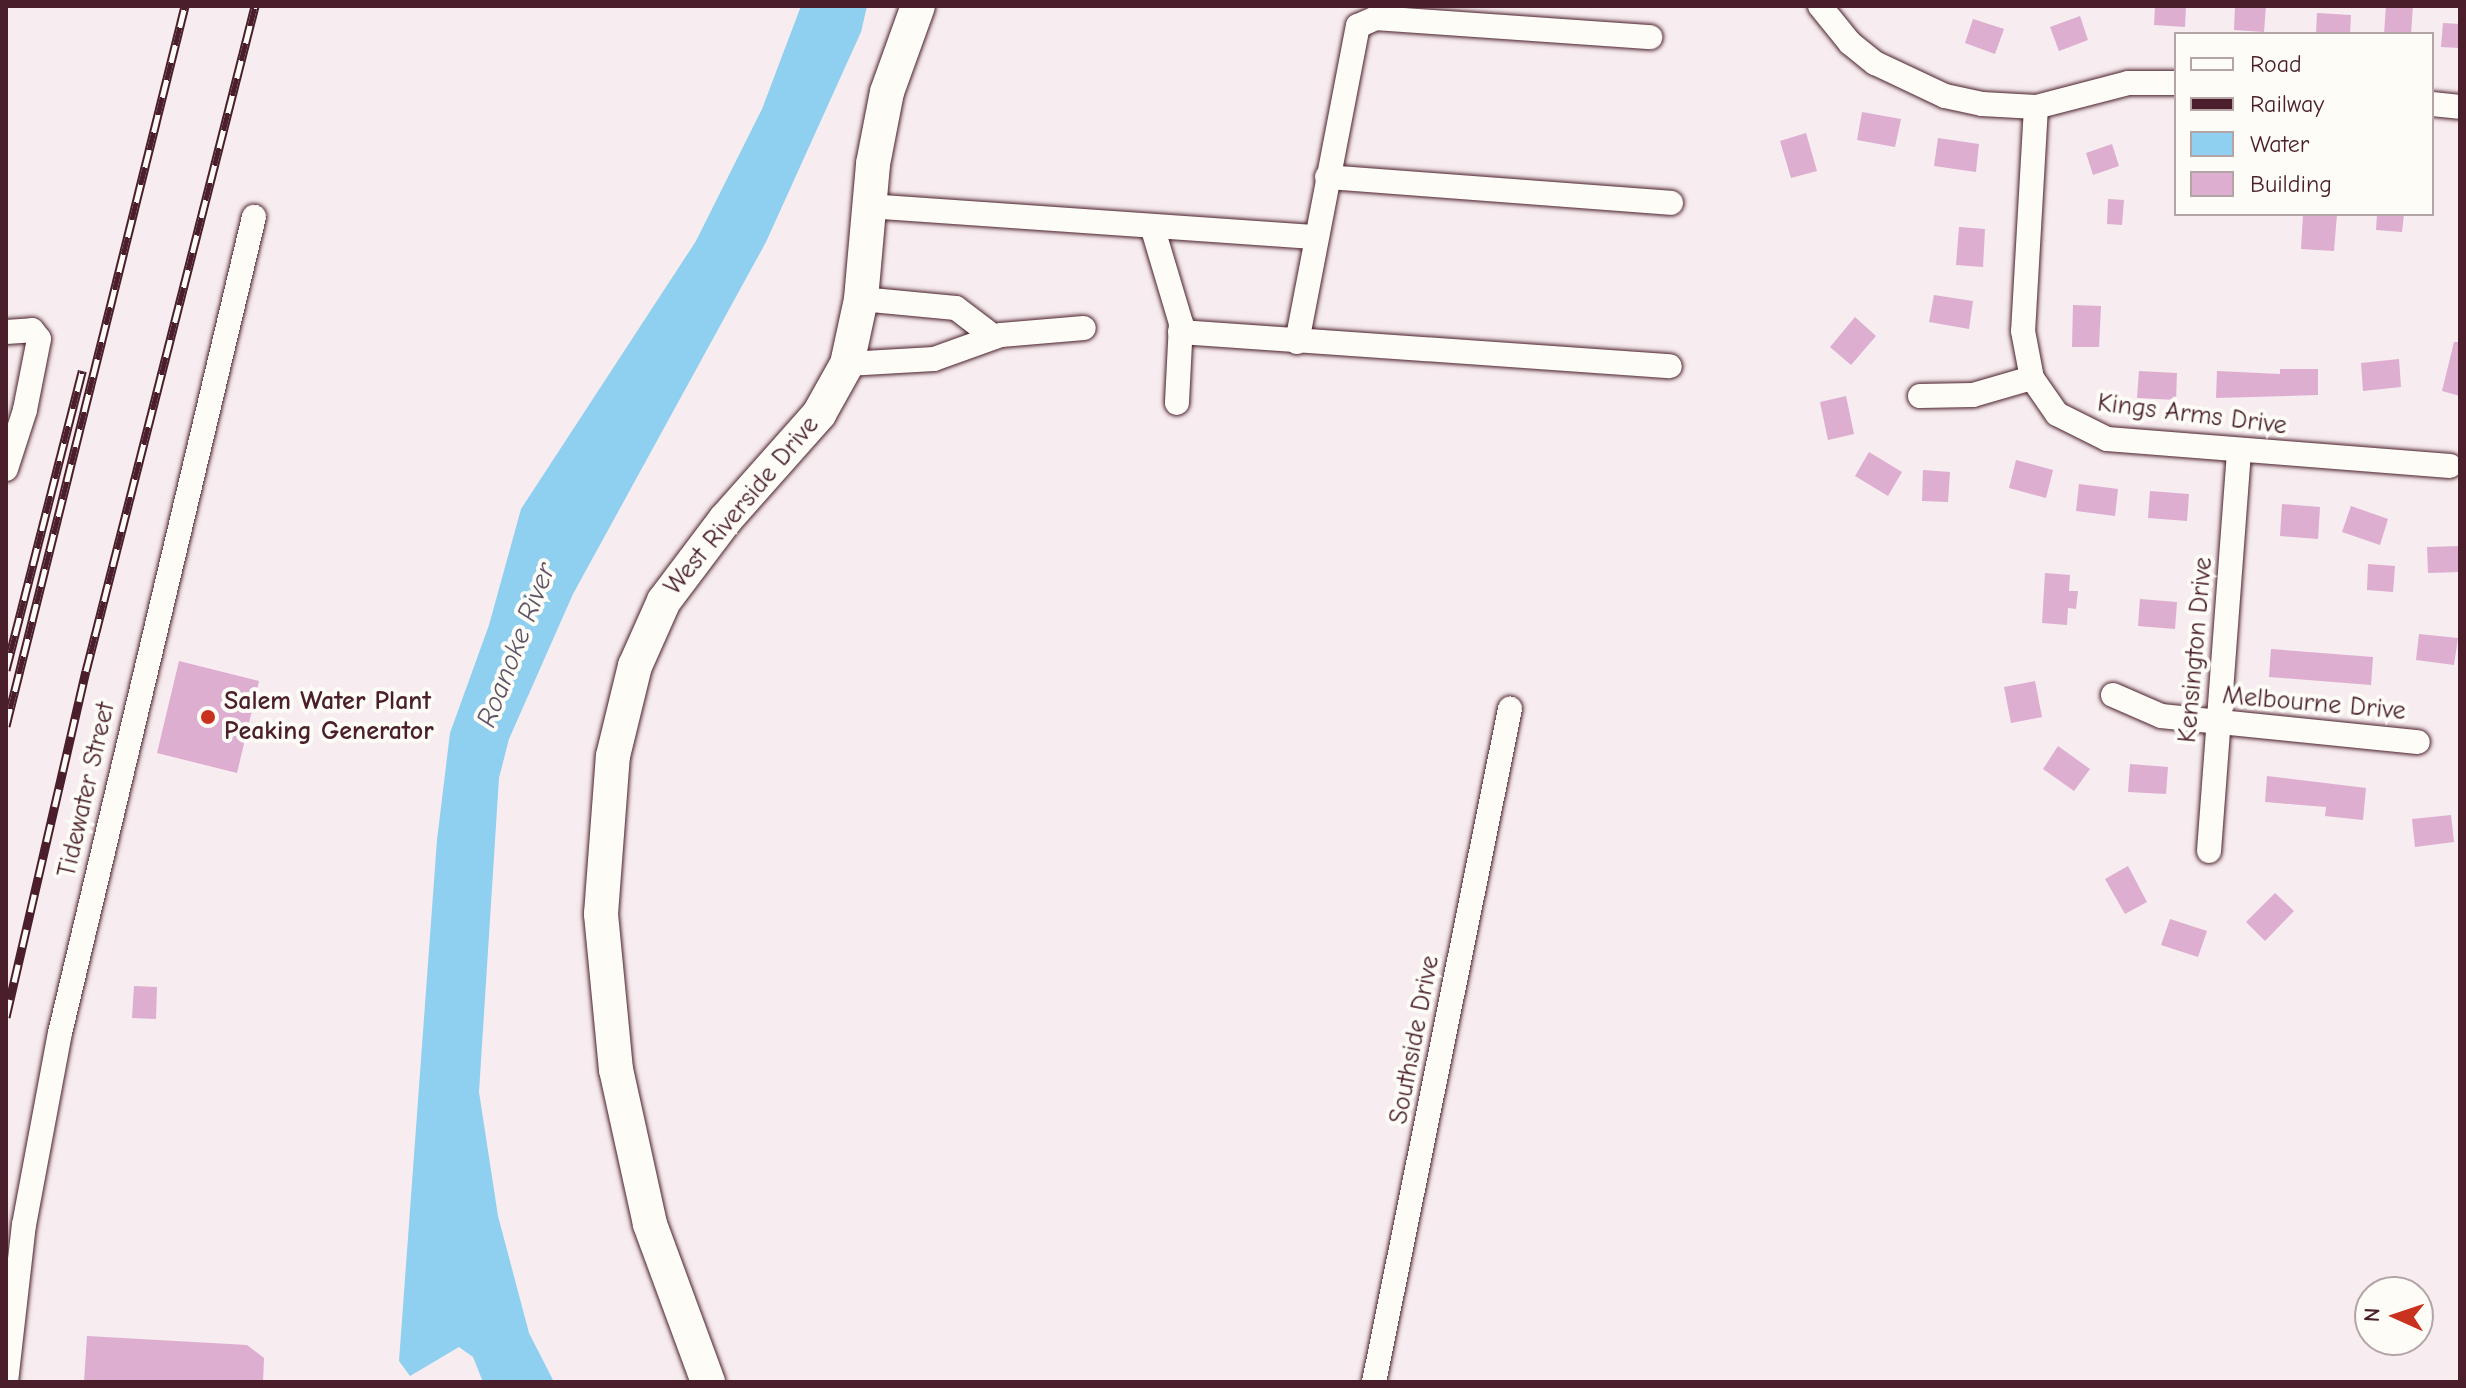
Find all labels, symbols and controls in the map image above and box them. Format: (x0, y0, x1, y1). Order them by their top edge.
legend (2174, 32, 2434, 216)
text: Road (2250, 50, 2302, 78)
text: Railway (2250, 90, 2324, 118)
text: Water (2250, 130, 2309, 158)
text: Building (2250, 170, 2332, 198)
street label: Kings Arms Drive (2096, 388, 2288, 442)
street label: West Riverside Drive (658, 410, 826, 602)
street label: Kensington Drive (2172, 556, 2220, 744)
water label: Roanoke River (469, 558, 563, 732)
street label: Melbourne Drive (2221, 680, 2407, 728)
place label: Salem Water Plant Peaking Generator (224, 686, 434, 748)
street label: Tidewater Street (52, 699, 122, 881)
marker: Salem Water Plant Peaking Generator (199, 708, 217, 726)
street label: Southside Drive (1383, 953, 1447, 1127)
north arrow (2354, 1276, 2434, 1356)
text: N (2359, 1307, 2385, 1323)

